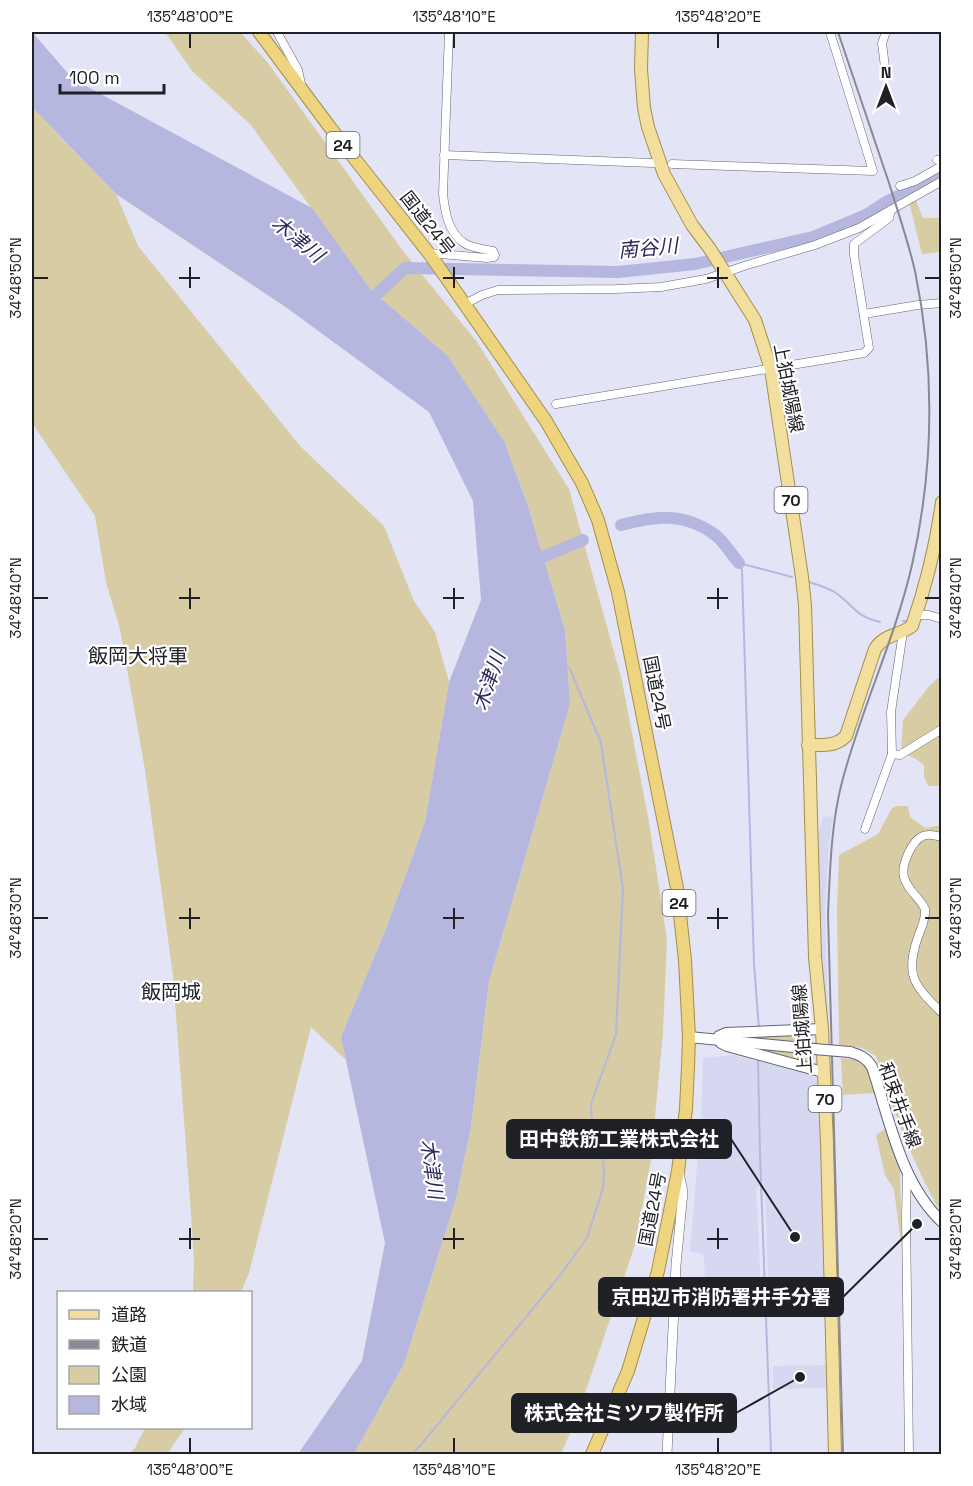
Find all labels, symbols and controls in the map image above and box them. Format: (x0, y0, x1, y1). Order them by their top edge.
text: 135°48'00"E (147, 7, 233, 26)
text: 135°48'10"E (412, 7, 496, 26)
text: 135°48'20"E (675, 7, 761, 26)
scale bar (60, 57, 164, 95)
north arrow (856, 57, 916, 117)
text: N (881, 62, 891, 83)
text: 100 m (69, 66, 120, 89)
road number: 24 (326, 132, 360, 158)
street label: 国道24号 (396, 186, 460, 260)
water label: 木津川 (267, 210, 331, 269)
water label: 南谷川 (617, 232, 681, 264)
text: 34°48'50"N (6, 237, 25, 319)
text: 34°48'50"N (946, 237, 965, 319)
street label: 上狛城陽線 (769, 342, 809, 434)
road number: 70 (774, 487, 808, 513)
text: 34°48'40"N (6, 557, 25, 639)
text: 34°48'40"N (946, 557, 965, 639)
district label: 飯岡大将軍 (88, 643, 188, 669)
water label: 木津川 (467, 647, 512, 714)
street label: 国道24号 (639, 654, 675, 732)
text: 34°48'30"N (6, 877, 25, 959)
text: 34°48'30"N (946, 877, 965, 959)
road number: 24 (662, 890, 696, 916)
district label: 飯岡城 (141, 979, 201, 1005)
street label: 上狛城陽線 (787, 983, 817, 1075)
street label: 和束井手線 (874, 1059, 926, 1151)
road number: 70 (808, 1086, 842, 1112)
callout: 田中鉄筋工業株式会社 (507, 1120, 731, 1158)
text: 田中鉄筋工業株式会社 (519, 1126, 719, 1152)
water label: 木津川 (415, 1137, 449, 1202)
street label: 国道24号 (634, 1170, 670, 1248)
text: 34°48'20"N (6, 1198, 25, 1280)
text: 34°48'20"N (946, 1198, 965, 1280)
callout: 京田辺市消防署井手分署 (599, 1278, 843, 1316)
text: 京田辺市消防署井手分署 (611, 1284, 831, 1310)
legend (57, 1291, 252, 1429)
text: 道路 (111, 1303, 147, 1326)
text: 鉄道 (111, 1333, 147, 1356)
text: 公園 (111, 1363, 147, 1386)
text: 水域 (111, 1393, 147, 1416)
callout: 株式会社ミツワ製作所 (512, 1394, 736, 1432)
text: 株式会社ミツワ製作所 (524, 1400, 724, 1426)
text: 135°48'00"E (147, 1460, 233, 1479)
text: 135°48'10"E (412, 1460, 496, 1479)
text: 135°48'20"E (675, 1460, 761, 1479)

